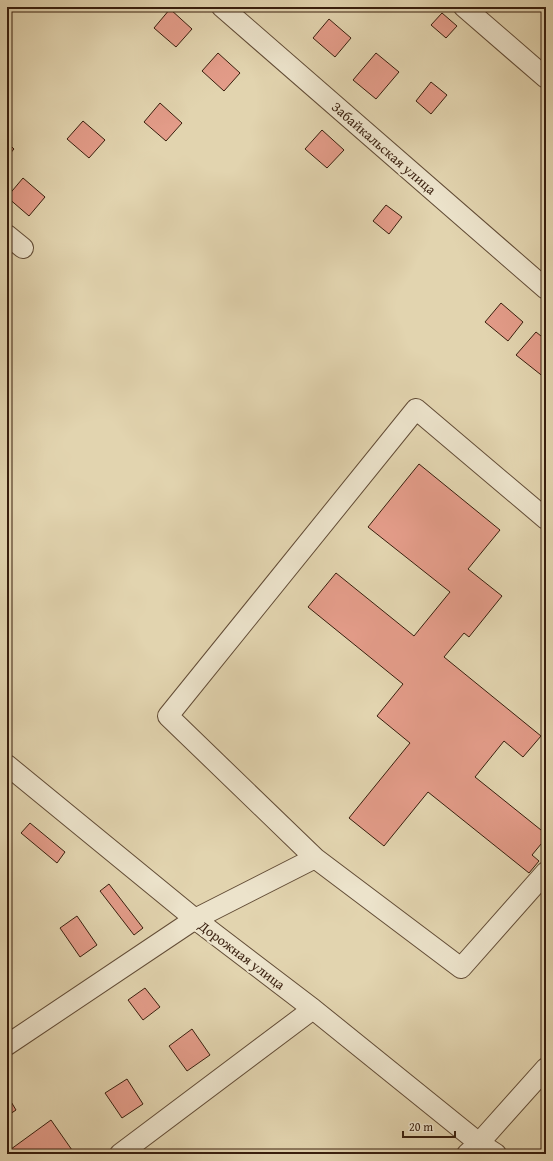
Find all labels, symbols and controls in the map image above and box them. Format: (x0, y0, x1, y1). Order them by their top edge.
street label: Забайкальская улица (327, 97, 441, 199)
street label: Дорожная улица (194, 915, 290, 994)
scale bar (403, 1113, 455, 1139)
text: 20 m (409, 1118, 433, 1135)

